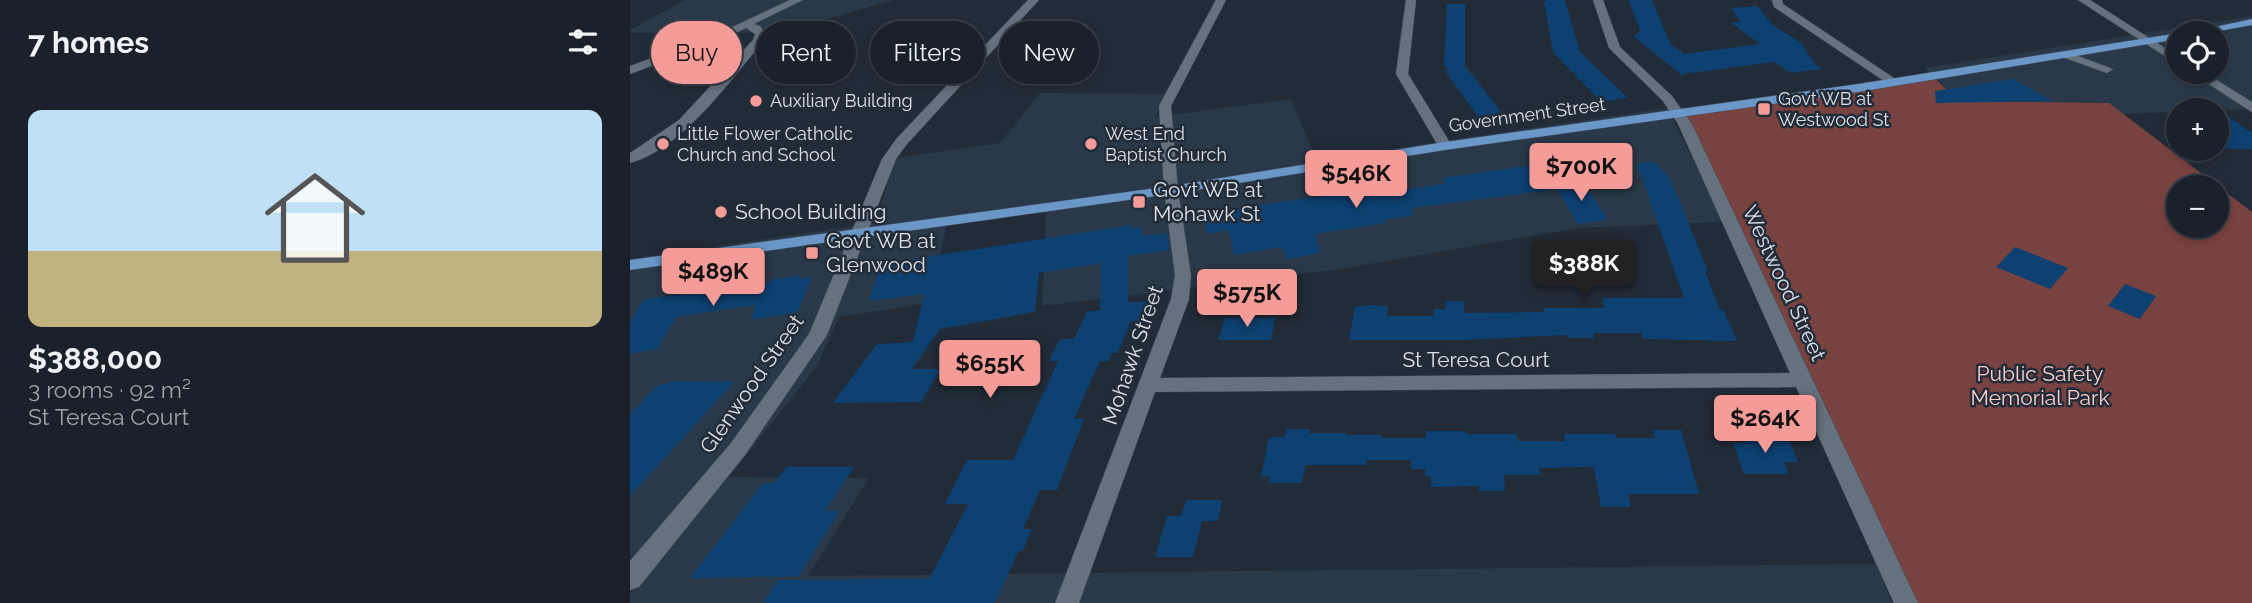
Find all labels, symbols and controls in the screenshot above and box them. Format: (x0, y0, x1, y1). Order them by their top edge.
chip: Buy (651, 21, 742, 84)
chip: Rent (756, 21, 856, 84)
chip: Filters (870, 21, 985, 84)
chip: New (999, 21, 1099, 84)
map controls (2166, 21, 2229, 238)
button: locate (2166, 21, 2229, 84)
icon: filters (564, 23, 602, 61)
text: 7 homes (28, 25, 149, 60)
place label: Govt WB at Westwood St (1778, 88, 1889, 130)
place label: Auxiliary Building (770, 90, 913, 111)
marker: Auxiliary Building (748, 93, 764, 109)
street label: Government Street (1447, 93, 1607, 136)
button: + (2166, 98, 2229, 161)
marker: Govt WB at Westwood St (1756, 101, 1772, 117)
place label: Little Flower Catholic Church and School (677, 123, 853, 165)
place label: West End Baptist Church (1105, 123, 1227, 165)
marker: Little Flower Catholic Church and School (655, 136, 671, 152)
marker: West End Baptist Church (1083, 136, 1099, 152)
pin: $700K (1532, 144, 1630, 203)
pin: $546K (1307, 150, 1405, 210)
text: $700K (1545, 152, 1617, 179)
icon: home (252, 155, 378, 281)
text: $546K (1321, 159, 1391, 186)
button: − (2166, 175, 2229, 238)
place label: Govt WB at Mohawk St (1153, 177, 1263, 226)
marker: Govt WB at Mohawk St (1131, 194, 1147, 210)
place label: School Building (735, 199, 887, 224)
street label: Westwood Street (1738, 201, 1831, 364)
marker: School Building (713, 204, 729, 220)
place label: Govt WB at Glenwood (826, 228, 936, 277)
pin: $388K (1535, 240, 1633, 300)
marker: Govt WB at Glenwood (804, 245, 820, 261)
pin: $489K (664, 248, 762, 308)
text: $388K (1549, 249, 1619, 276)
text: $489K (678, 257, 748, 284)
pin: $575K (1198, 270, 1296, 329)
text: $575K (1213, 278, 1281, 305)
street label: Mohawk Street (1097, 282, 1168, 428)
street label: Glenwood Street (694, 310, 809, 458)
pin: $655K (941, 340, 1039, 400)
text: $388,000 (28, 341, 162, 376)
street label: St Teresa Court (1402, 347, 1550, 372)
text: $655K (955, 349, 1025, 376)
park label: Public Safety Memorial Park (1970, 361, 2110, 410)
text: 3 rooms · 92 m² (28, 376, 191, 403)
pin: $264K (1716, 396, 1814, 455)
text: St Teresa Court (28, 403, 189, 430)
text: $264K (1730, 404, 1800, 431)

